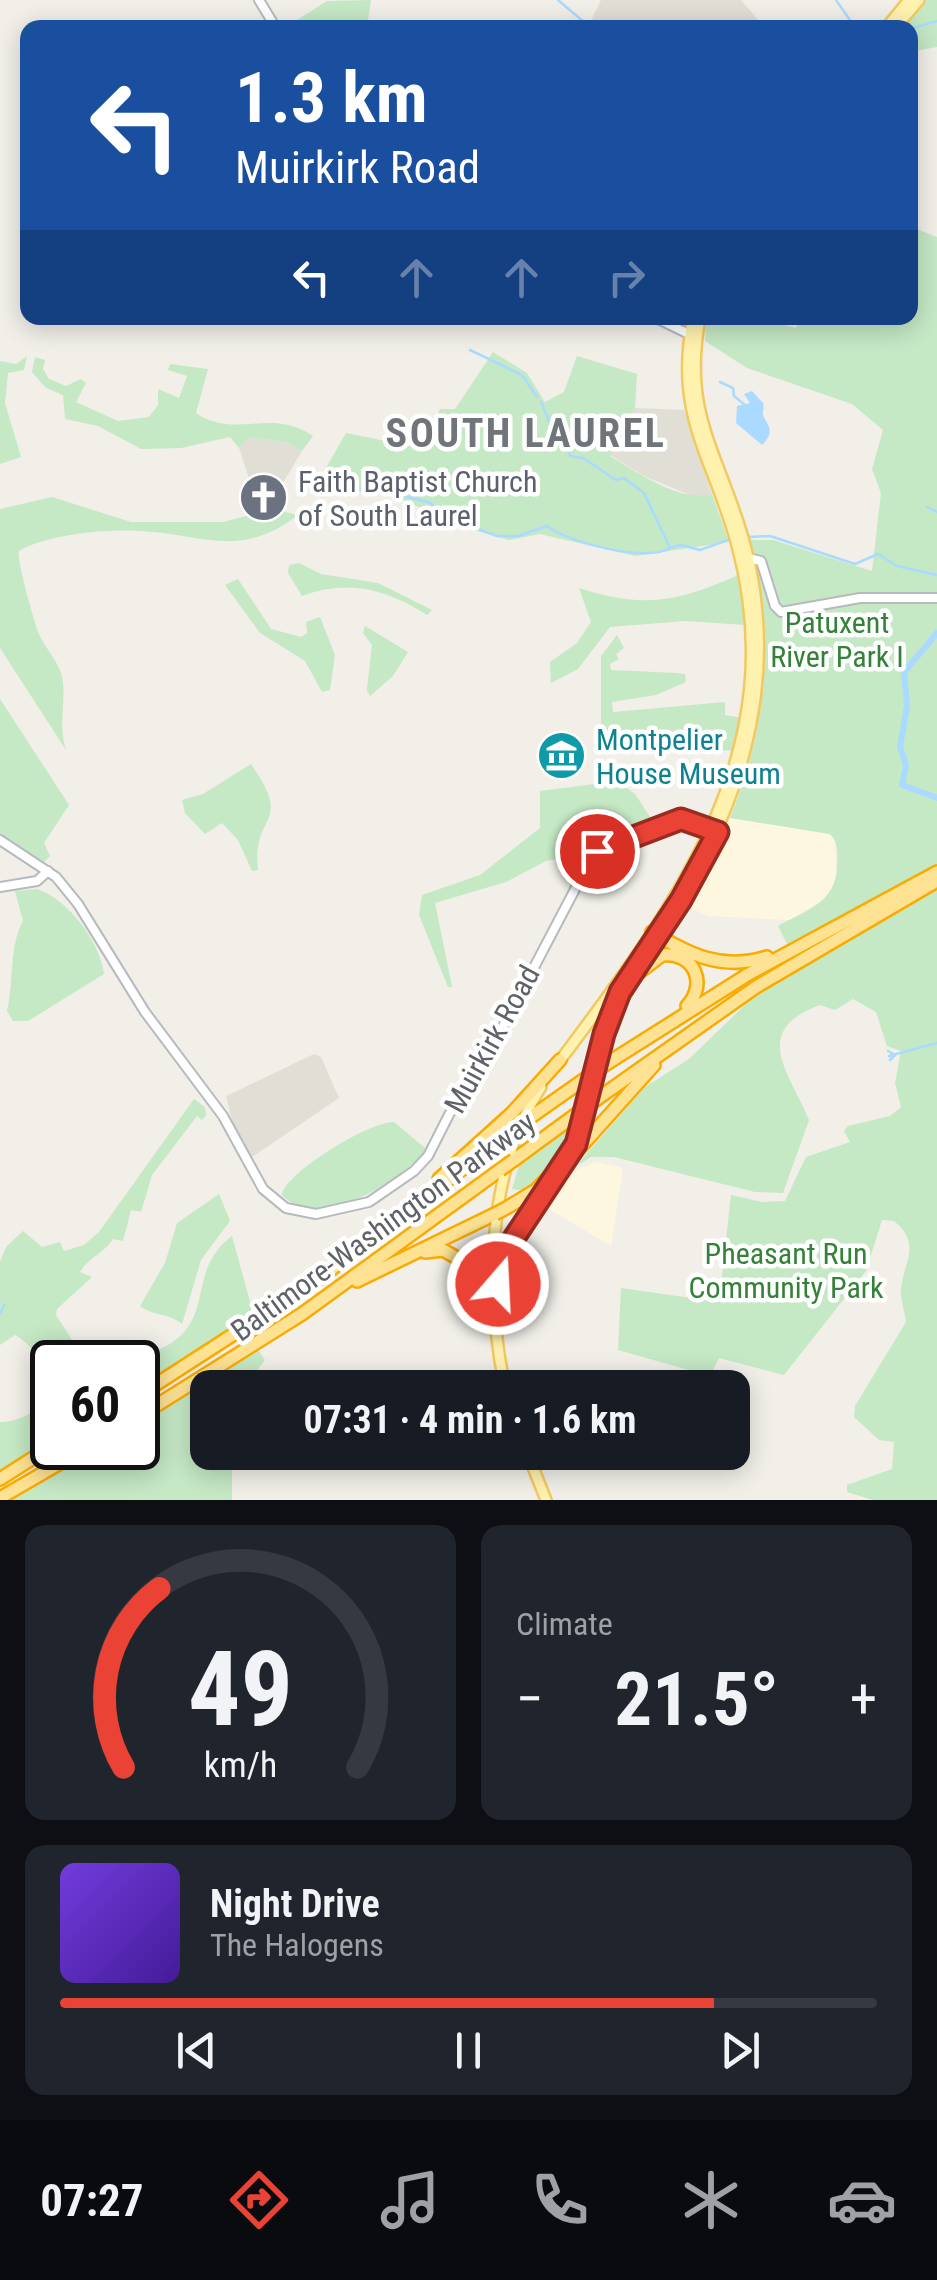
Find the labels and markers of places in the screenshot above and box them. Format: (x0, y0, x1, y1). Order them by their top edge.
place label: Faith Baptist Church of South Laurel (298, 464, 537, 533)
church icon: Faith Baptist Church of South Laurel (237, 472, 289, 524)
place label: Montpelier House Museum (596, 722, 781, 791)
museum icon: Montpelier House Museum (535, 730, 587, 782)
pin (555, 809, 640, 894)

